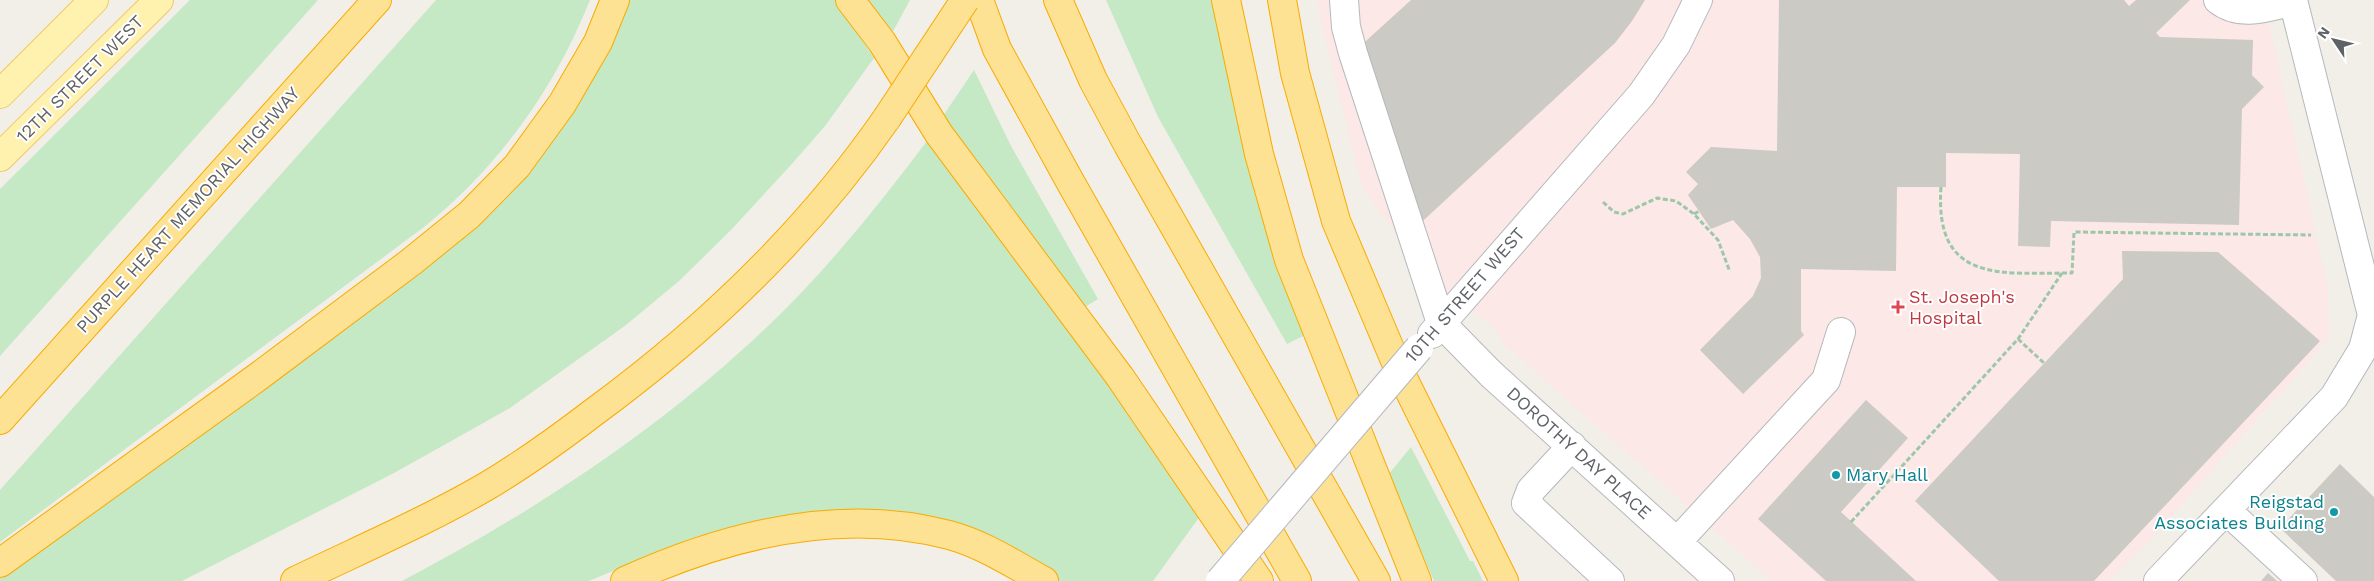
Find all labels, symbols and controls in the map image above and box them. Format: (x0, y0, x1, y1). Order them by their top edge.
street label: 12TH STREET WEST (12, 11, 148, 147)
north arrow (2309, 15, 2359, 65)
text: N (2314, 24, 2333, 41)
street label: PURPLE HEART MEMORIAL HIGHWAY (72, 82, 304, 337)
street label: 10TH STREET WEST (1400, 223, 1529, 366)
place label: St. Joseph's Hospital (1909, 286, 2015, 328)
marker: St. Joseph's Hospital (1891, 300, 1905, 314)
street label: DOROTHY DAY PLACE (1503, 382, 1656, 523)
place label: Mary Hall (1846, 464, 1929, 485)
marker: Mary Hall (1830, 469, 1842, 481)
place label: Reigstad Associates Building (2154, 491, 2324, 533)
marker: Reigstad Associates Building (2328, 506, 2340, 518)

